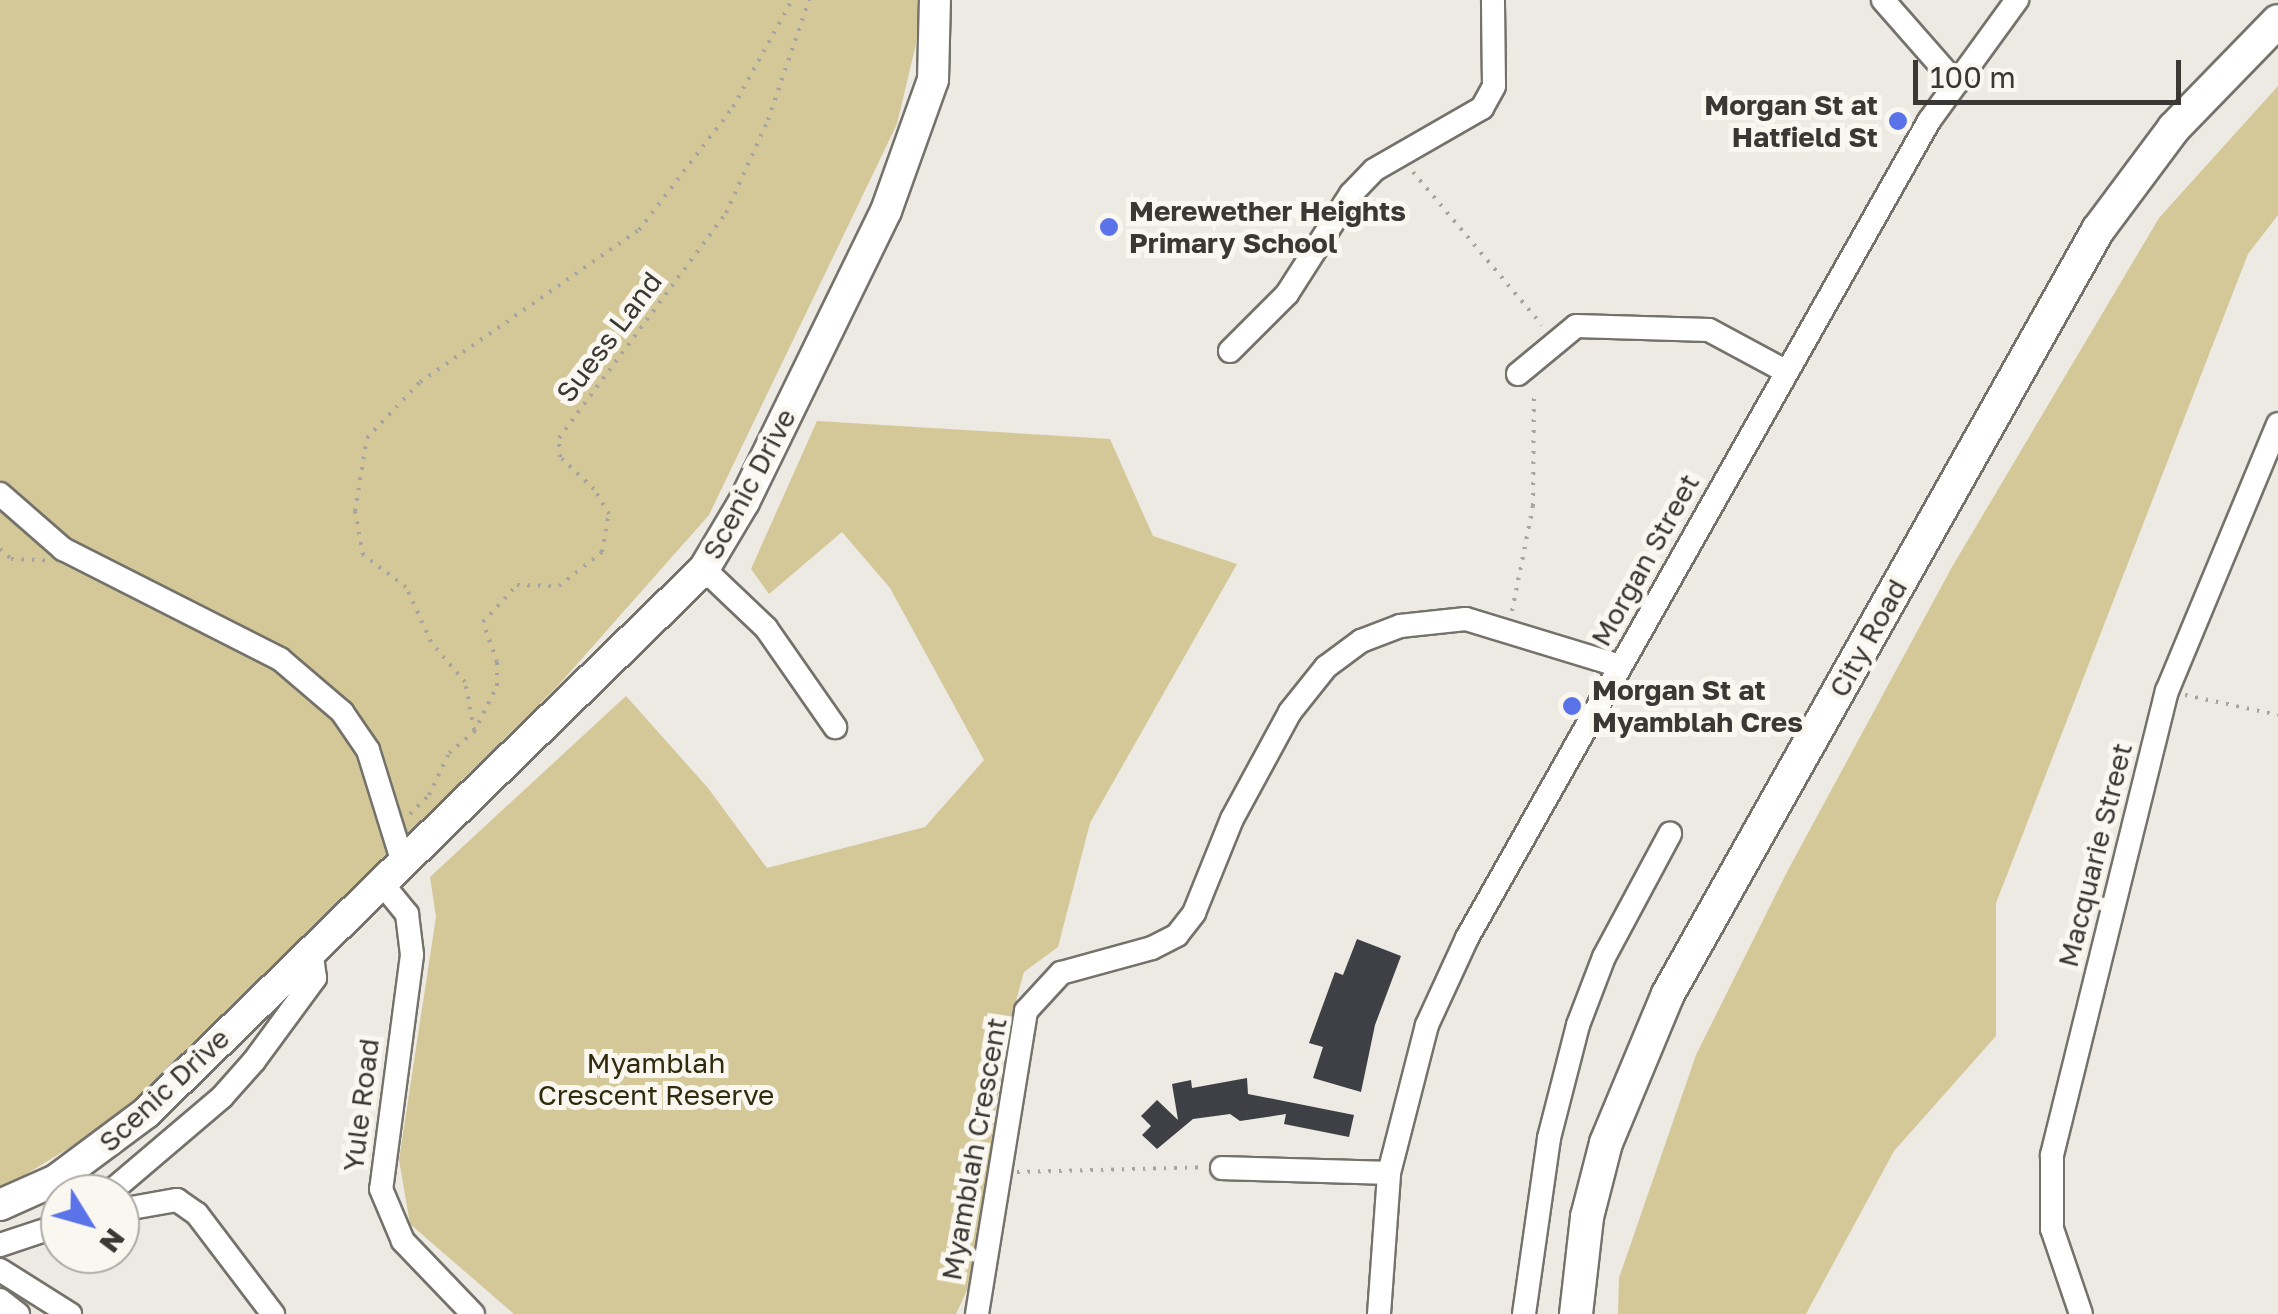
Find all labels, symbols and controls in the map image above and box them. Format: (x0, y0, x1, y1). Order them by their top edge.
scale bar (1918, 40, 2186, 102)
text: 100 m (1930, 59, 2016, 95)
place label: Morgan St at Hatfield St (1704, 88, 1878, 154)
marker: Morgan St at Hatfield St (1887, 110, 1909, 132)
place label: Merewether Heights Primary School (1129, 194, 1406, 260)
marker: Merewether Heights Primary School (1098, 216, 1120, 238)
street label: Suess Land (549, 265, 669, 409)
street label: Scenic Drive (695, 403, 803, 565)
street label: Morgan Street (1584, 468, 1706, 652)
street label: City Road (1822, 573, 1914, 703)
place label: Morgan St at Myamblah Cres (1592, 673, 1803, 739)
marker: Morgan St at Myamblah Cres (1561, 695, 1583, 717)
street label: Macquarie Street (2051, 740, 2139, 970)
street label: Myamblah Crescent (934, 1015, 1014, 1283)
street label: Scenic Drive (92, 1021, 236, 1159)
street label: Yule Road (336, 1037, 386, 1173)
park label: Myamblah Crescent Reserve (538, 1046, 774, 1112)
north arrow (40, 1174, 140, 1274)
text: N (93, 1223, 132, 1260)

